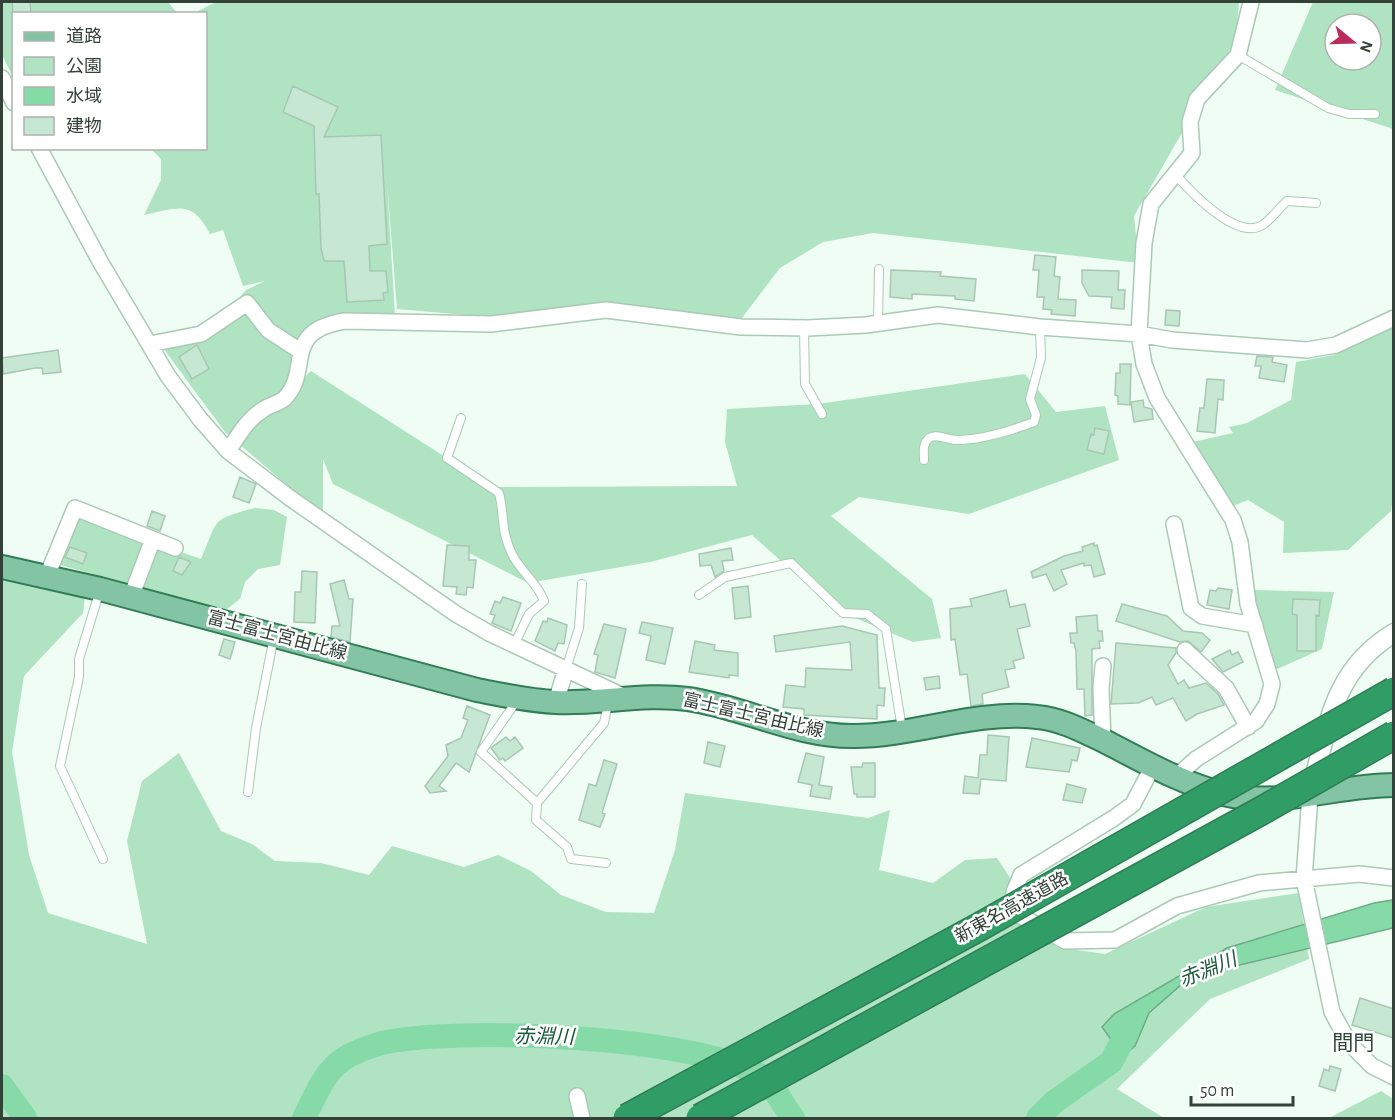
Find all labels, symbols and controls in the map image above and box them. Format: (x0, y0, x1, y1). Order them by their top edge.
legend (12, 12, 207, 150)
north arrow (1323, 12, 1383, 72)
text: 道路 (66, 26, 102, 46)
text: N (1357, 39, 1376, 54)
text: 公園 (66, 57, 102, 76)
text: 水域 (66, 87, 102, 106)
text: 建物 (66, 116, 102, 136)
street label: 富士富士宮由比線 (205, 607, 349, 663)
street label: 富士富士宮由比線 (681, 689, 826, 741)
street label: 新東名高速道路 (952, 868, 1071, 946)
water label: 赤淵川 (1176, 948, 1241, 991)
water label: 赤淵川 (514, 1025, 576, 1048)
district label: 間門 (1332, 1033, 1374, 1054)
scale bar (1191, 1069, 1293, 1107)
text: 50 m (1200, 1082, 1234, 1100)

